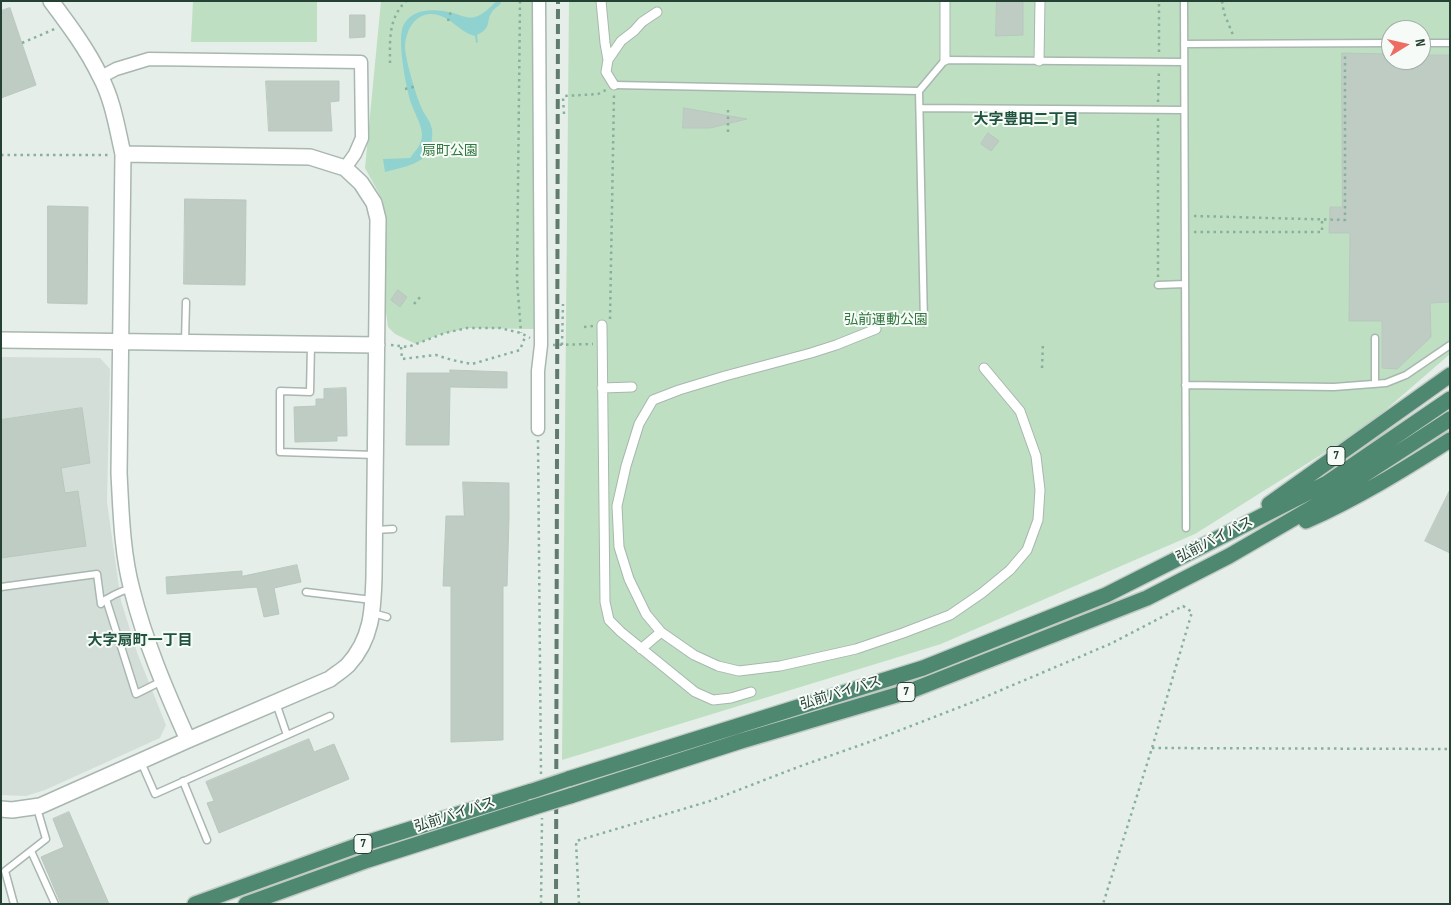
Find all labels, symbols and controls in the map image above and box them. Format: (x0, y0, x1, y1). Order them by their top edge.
north arrow (1381, 20, 1431, 70)
text: N (1411, 38, 1429, 48)
district label: 大字豊田二丁目 (974, 111, 1078, 129)
park label: 扇町公園 (422, 143, 478, 159)
park label: 弘前運動公園 (844, 312, 928, 328)
road number: 7 (1327, 446, 1345, 466)
street label: 弘前バイパス (1174, 513, 1256, 567)
district label: 大字扇町一丁目 (88, 632, 192, 650)
street label: 弘前バイパス (798, 673, 884, 713)
road number: 7 (897, 682, 915, 702)
street label: 弘前バイパス (412, 794, 498, 836)
road number: 7 (354, 834, 372, 854)

